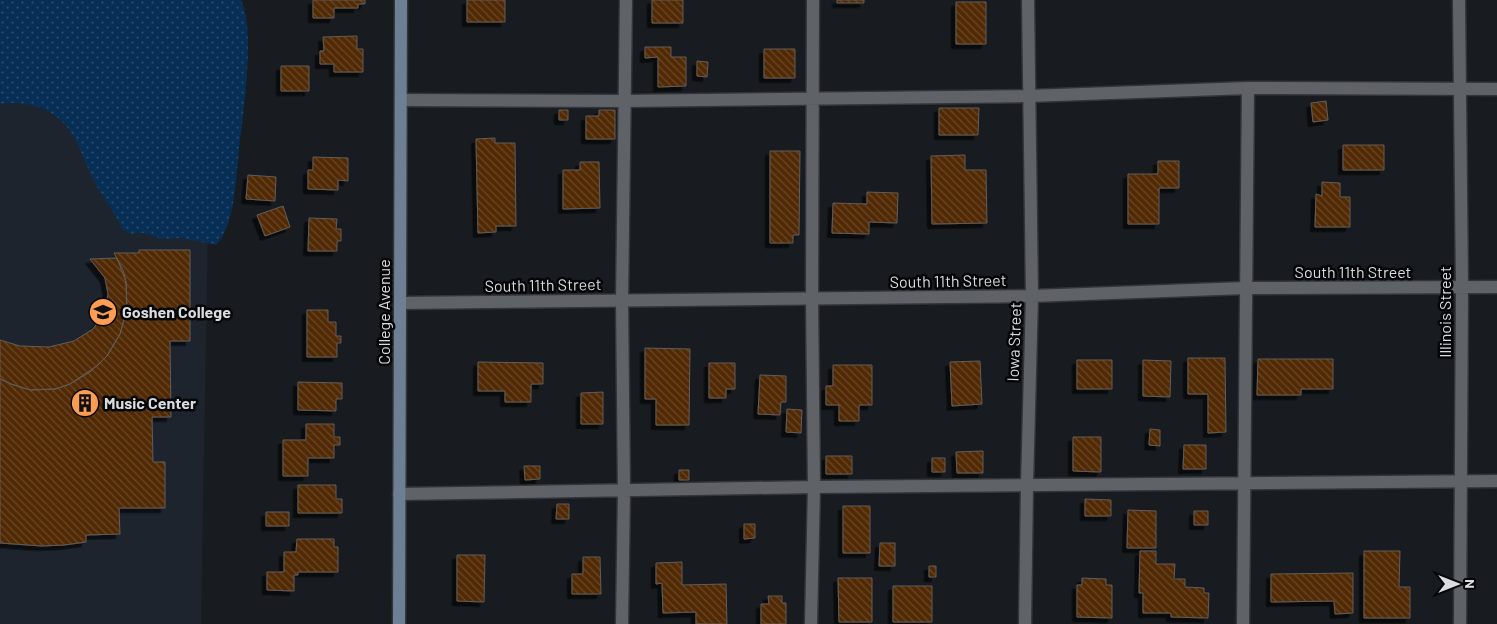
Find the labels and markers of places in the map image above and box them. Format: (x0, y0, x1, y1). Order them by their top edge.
school or university icon: Goshen College (88, 297, 118, 327)
place label: Goshen College (122, 302, 231, 321)
building icon: Music Center (70, 388, 100, 418)
place label: Music Center (104, 393, 196, 412)

